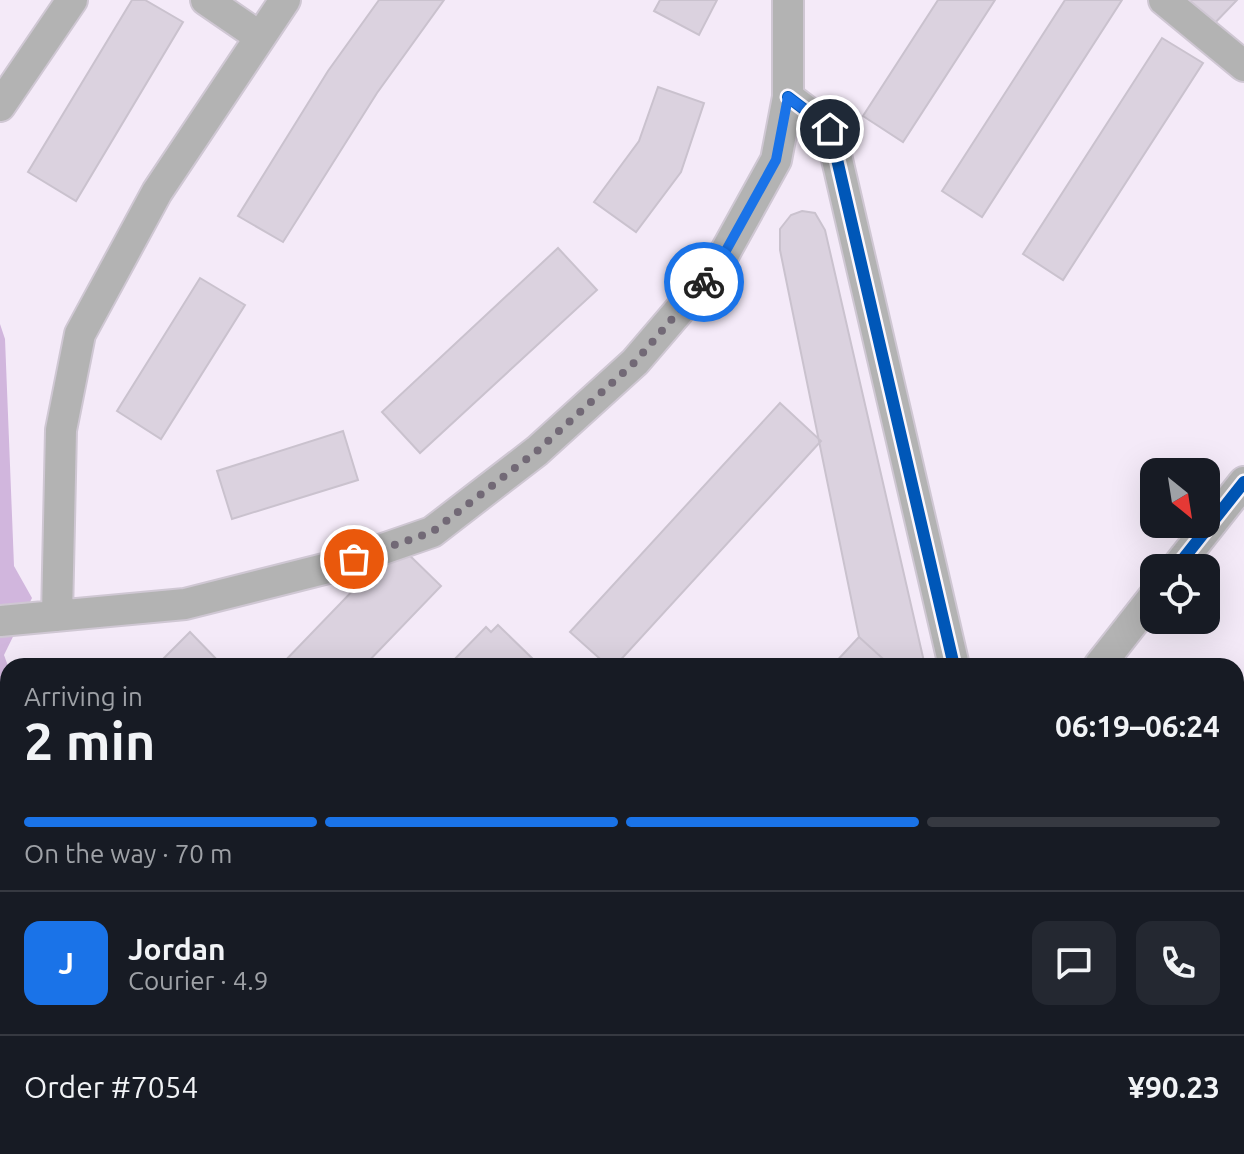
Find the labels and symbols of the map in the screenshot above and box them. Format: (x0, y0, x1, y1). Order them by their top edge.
pin (796, 95, 864, 163)
courier (664, 242, 744, 322)
north arrow (1140, 458, 1220, 538)
pin (320, 525, 388, 593)

